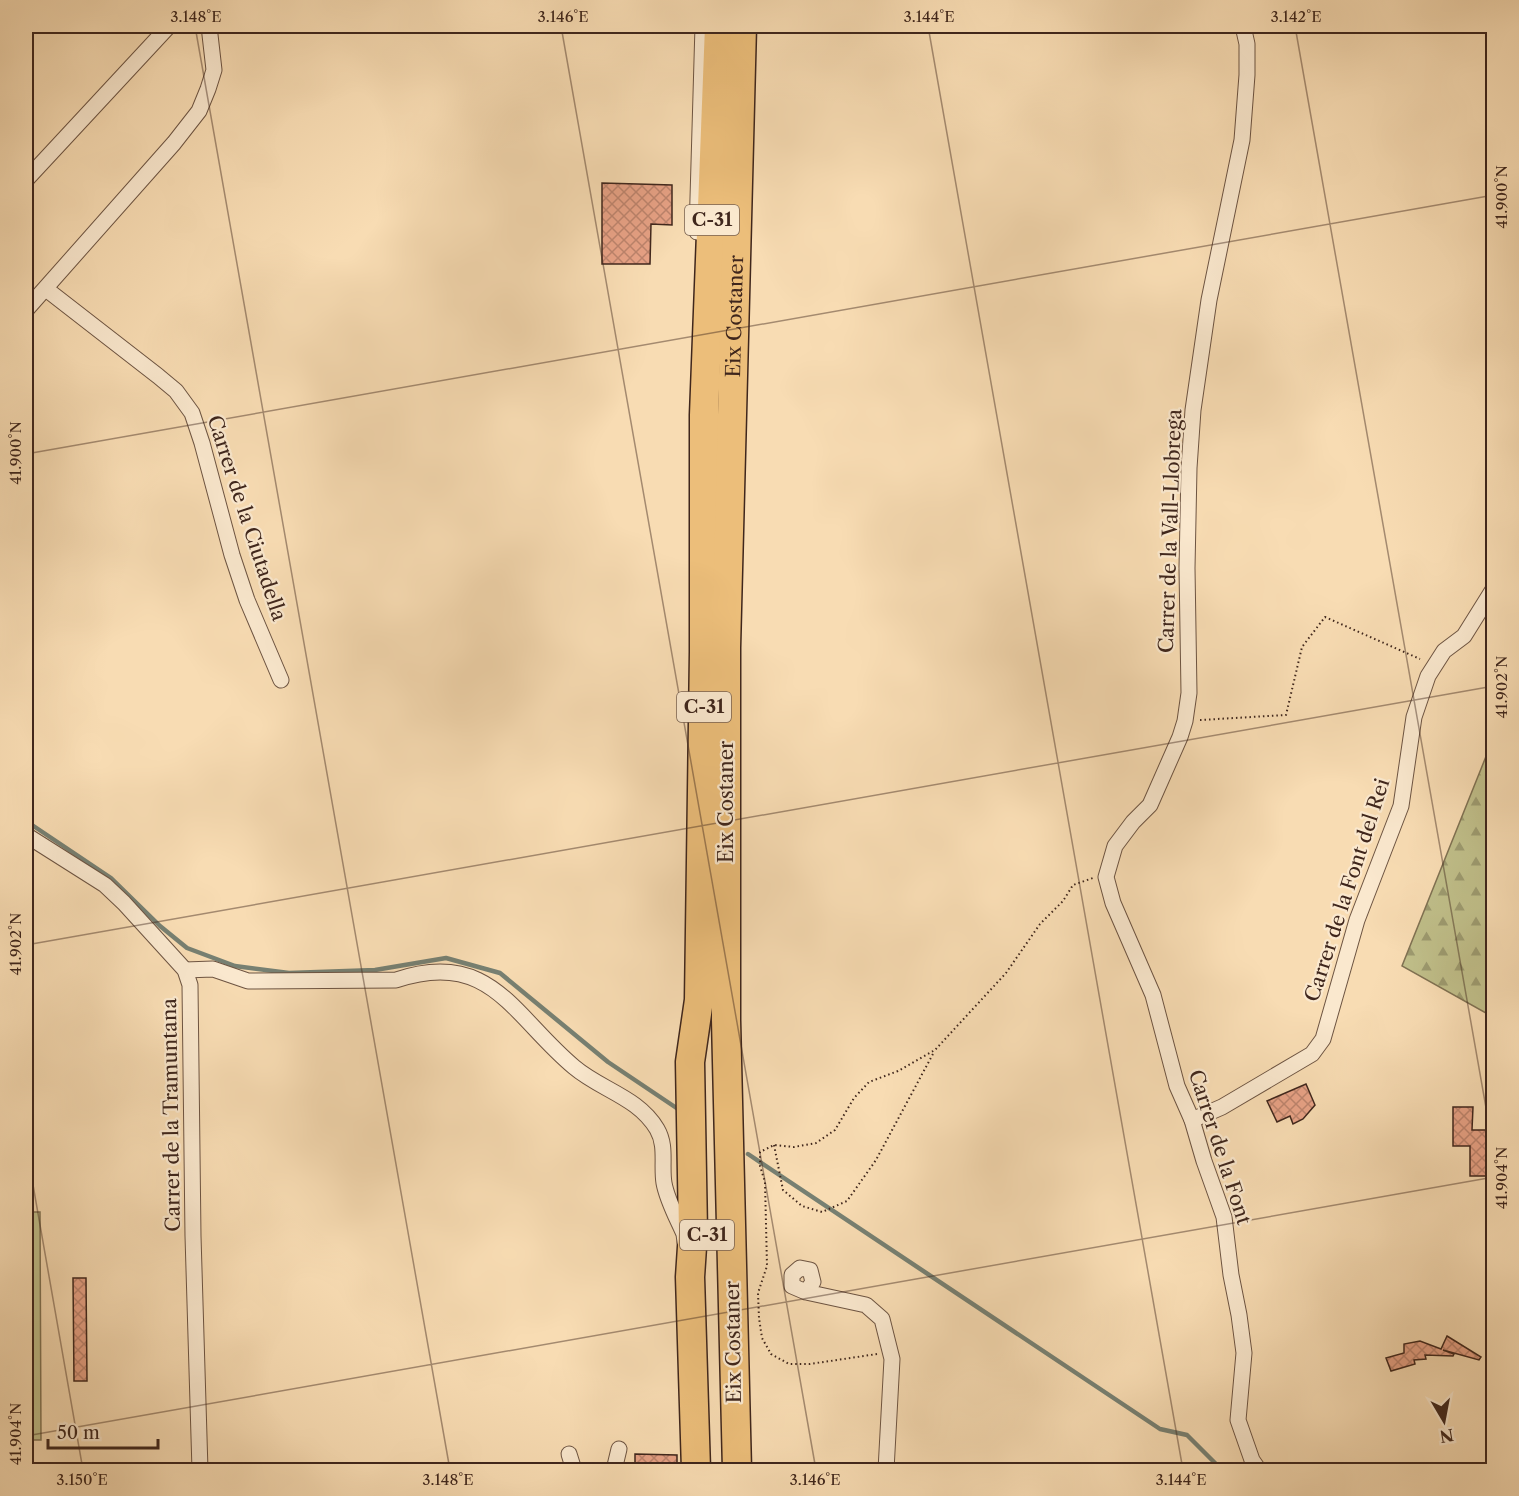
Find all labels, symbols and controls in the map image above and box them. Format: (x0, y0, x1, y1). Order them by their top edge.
text: 3.148°E (170, 7, 222, 26)
text: 3.146°E (537, 7, 589, 26)
text: 3.144°E (903, 7, 955, 26)
text: 3.142°E (1270, 7, 1322, 26)
text: 41.900°N (1492, 165, 1511, 229)
road number: C-31 (685, 205, 739, 235)
street label: Eix Costaner (721, 254, 748, 378)
street label: Carrer de la Vall-Llobrega (1154, 408, 1186, 654)
street label: Carrer de la Ciutadella (202, 412, 292, 624)
text: 41.900°N (6, 421, 25, 485)
text: 41.902°N (1492, 656, 1511, 718)
road number: C-31 (677, 692, 731, 722)
street label: Eix Costaner (714, 740, 738, 863)
street label: Carrer de la Font del Rei (1300, 775, 1394, 1005)
text: 41.902°N (6, 913, 25, 975)
street label: Carrer de la Tramuntana (157, 998, 185, 1232)
street label: Carrer de la Font (1184, 1067, 1256, 1227)
text: 41.904°N (1492, 1147, 1511, 1209)
road number: C-31 (680, 1220, 734, 1250)
street label: Eix Costaner (720, 1280, 746, 1404)
north arrow (1414, 1391, 1474, 1451)
text: 41.904°N (6, 1403, 25, 1465)
scale bar (48, 1412, 158, 1450)
text: 50 m (57, 1422, 100, 1444)
text: N (1438, 1425, 1455, 1447)
text: 3.150°E (56, 1470, 108, 1489)
text: 3.148°E (422, 1470, 474, 1489)
text: 3.146°E (789, 1470, 841, 1489)
text: 3.144°E (1155, 1470, 1207, 1489)

